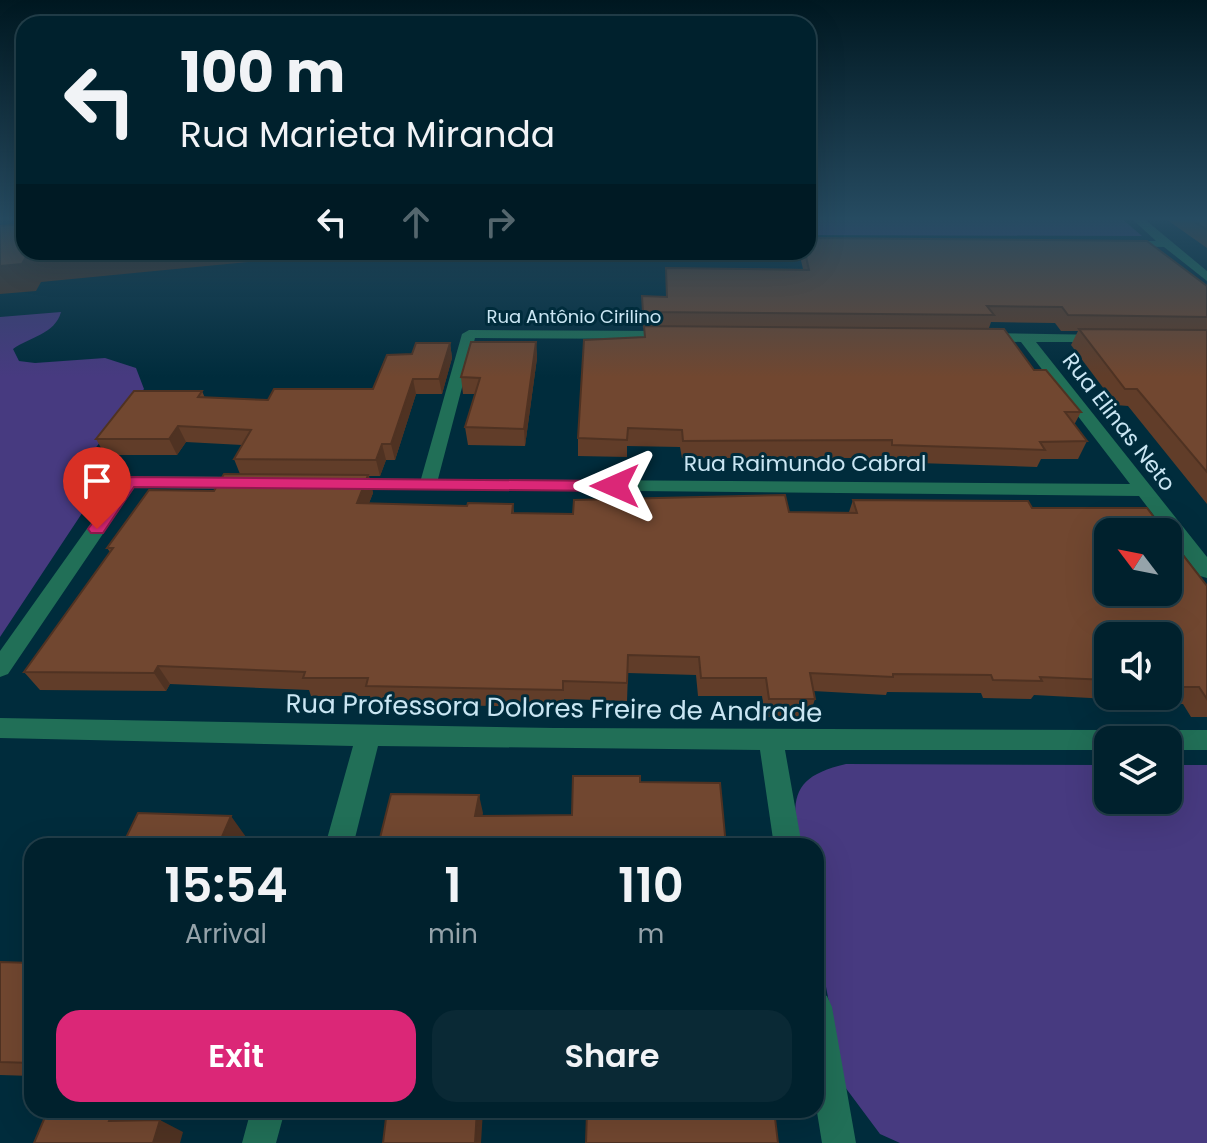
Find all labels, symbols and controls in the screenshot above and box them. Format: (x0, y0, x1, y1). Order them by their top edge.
text: 100 m (180, 33, 345, 112)
icon: left (48, 48, 152, 152)
text: Rua Marieta Miranda (180, 109, 555, 160)
icon: left (310, 200, 354, 244)
icon: ahead (394, 200, 438, 244)
icon: right (478, 200, 522, 244)
street label: Rua Antônio Cirilino (487, 304, 661, 329)
street label: Rua Elinas Neto (1055, 346, 1183, 498)
position arrow (573, 444, 657, 528)
pin (63, 447, 131, 529)
street label: Rua Raimundo Cabral (684, 448, 926, 479)
icon: arrive (75, 459, 119, 503)
north arrow (1094, 518, 1182, 606)
map controls (1094, 518, 1182, 814)
button: sound (1094, 622, 1182, 710)
street label: Rua Professora Dolores Freire de Andrade (285, 685, 823, 731)
button: layers (1094, 726, 1182, 814)
text: 15:54 (164, 852, 288, 919)
text: 1 (444, 852, 462, 919)
text: 110 (618, 852, 684, 919)
text: Arrival (185, 916, 267, 952)
text: min (428, 916, 478, 952)
text: m (637, 916, 664, 952)
button: Exit (56, 1010, 416, 1102)
button: Share (432, 1010, 792, 1102)

